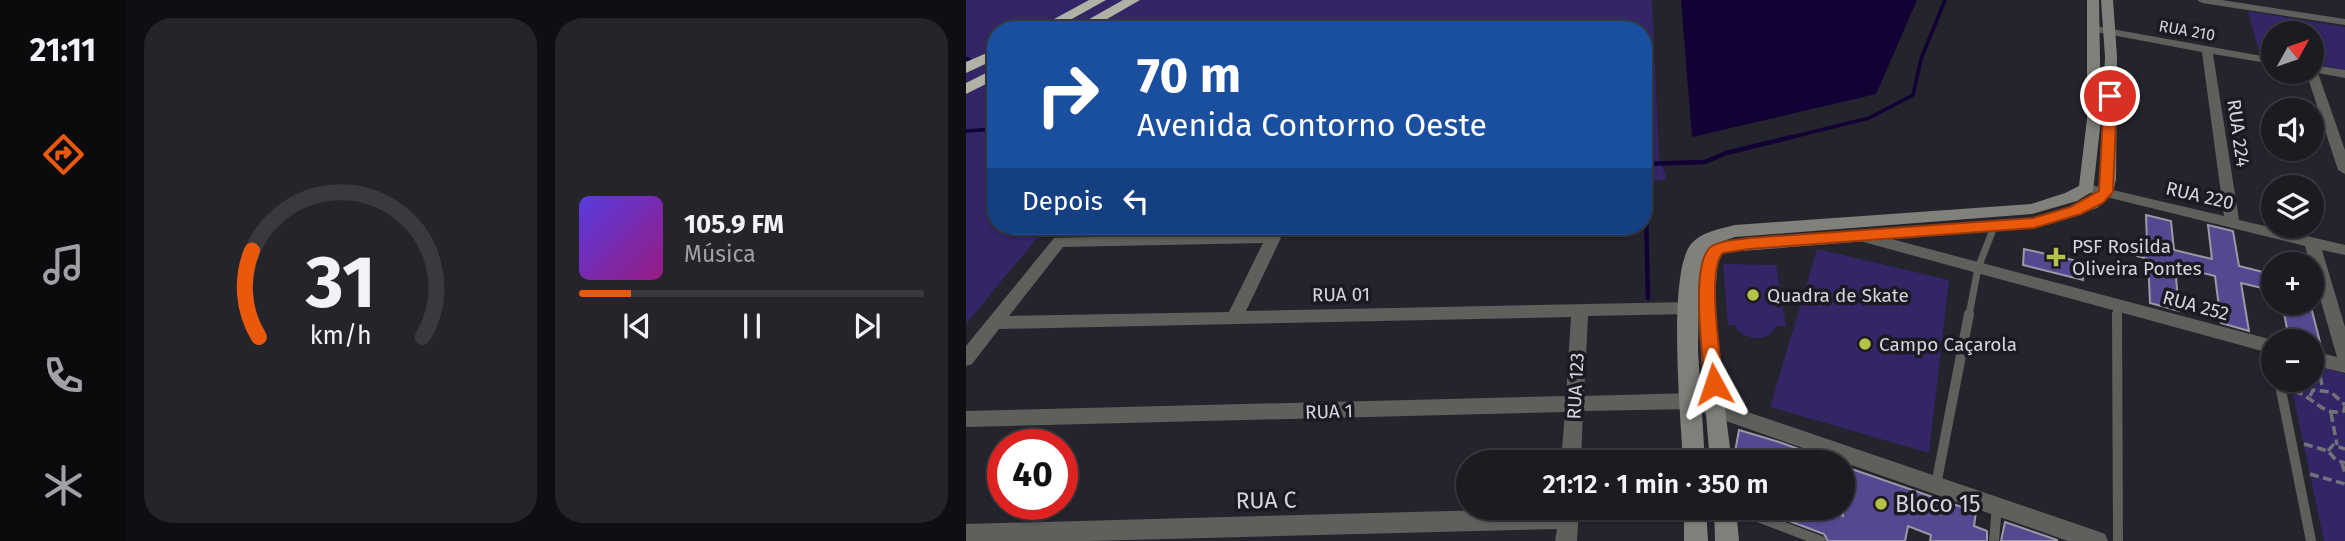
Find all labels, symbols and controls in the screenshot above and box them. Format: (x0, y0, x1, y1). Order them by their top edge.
street label: RUA 210 (2157, 16, 2217, 45)
north arrow (2261, 21, 2324, 84)
map controls (2261, 21, 2324, 392)
text: 21:11 (30, 31, 96, 69)
text: 70 m (1137, 46, 1241, 105)
icon: right (1022, 49, 1113, 140)
pin (2080, 66, 2140, 126)
icon: arrive (2091, 77, 2129, 115)
street label: RUA 224 (2222, 98, 2255, 168)
button: sound (2261, 98, 2324, 161)
text: Avenida Contorno Oeste (1137, 106, 1487, 144)
icon: directions (39, 130, 88, 179)
button: layers (2261, 175, 2324, 238)
street label: RUA 220 (2164, 177, 2236, 214)
icon: left (1117, 182, 1155, 220)
text: Depois (1022, 186, 1103, 217)
text: 105.9 FM (684, 209, 784, 240)
place label: PSF Rosilda Oliveira Pontes (2072, 235, 2202, 280)
text: 31 (304, 239, 376, 326)
icon: music (39, 240, 88, 289)
text: Música (684, 240, 756, 268)
marker: PSF Rosilda Oliveira Pontes (2046, 247, 2066, 267)
button: + (2261, 252, 2324, 315)
street label: RUA 01 (1312, 282, 1370, 307)
place label: Quadra de Skate (1767, 284, 1909, 307)
street label: RUA 252 (2160, 286, 2232, 325)
marker: Quadra de Skate (1745, 287, 1761, 303)
icon: previous (618, 307, 656, 345)
icon: pause (733, 307, 771, 345)
icon: next (848, 307, 886, 345)
text: km/h (310, 320, 371, 350)
button: − (2261, 329, 2324, 392)
place label: Campo Caçarola (1879, 333, 2017, 356)
marker: Campo Caçarola (1857, 336, 1873, 352)
position arrow (1677, 347, 1751, 421)
icon: phone (39, 351, 88, 400)
street label: RUA 123 (1562, 352, 1589, 420)
street label: RUA 1 (1305, 399, 1353, 424)
speed limit sign: 40 (987, 429, 1078, 520)
icon: climate (39, 461, 88, 510)
text: 21:12 · 1 min · 350 m (1542, 469, 1769, 500)
street label: RUA C (1235, 485, 1297, 515)
place label: Bloco 15 (1895, 490, 1981, 518)
marker: Bloco 15 (1873, 496, 1889, 512)

